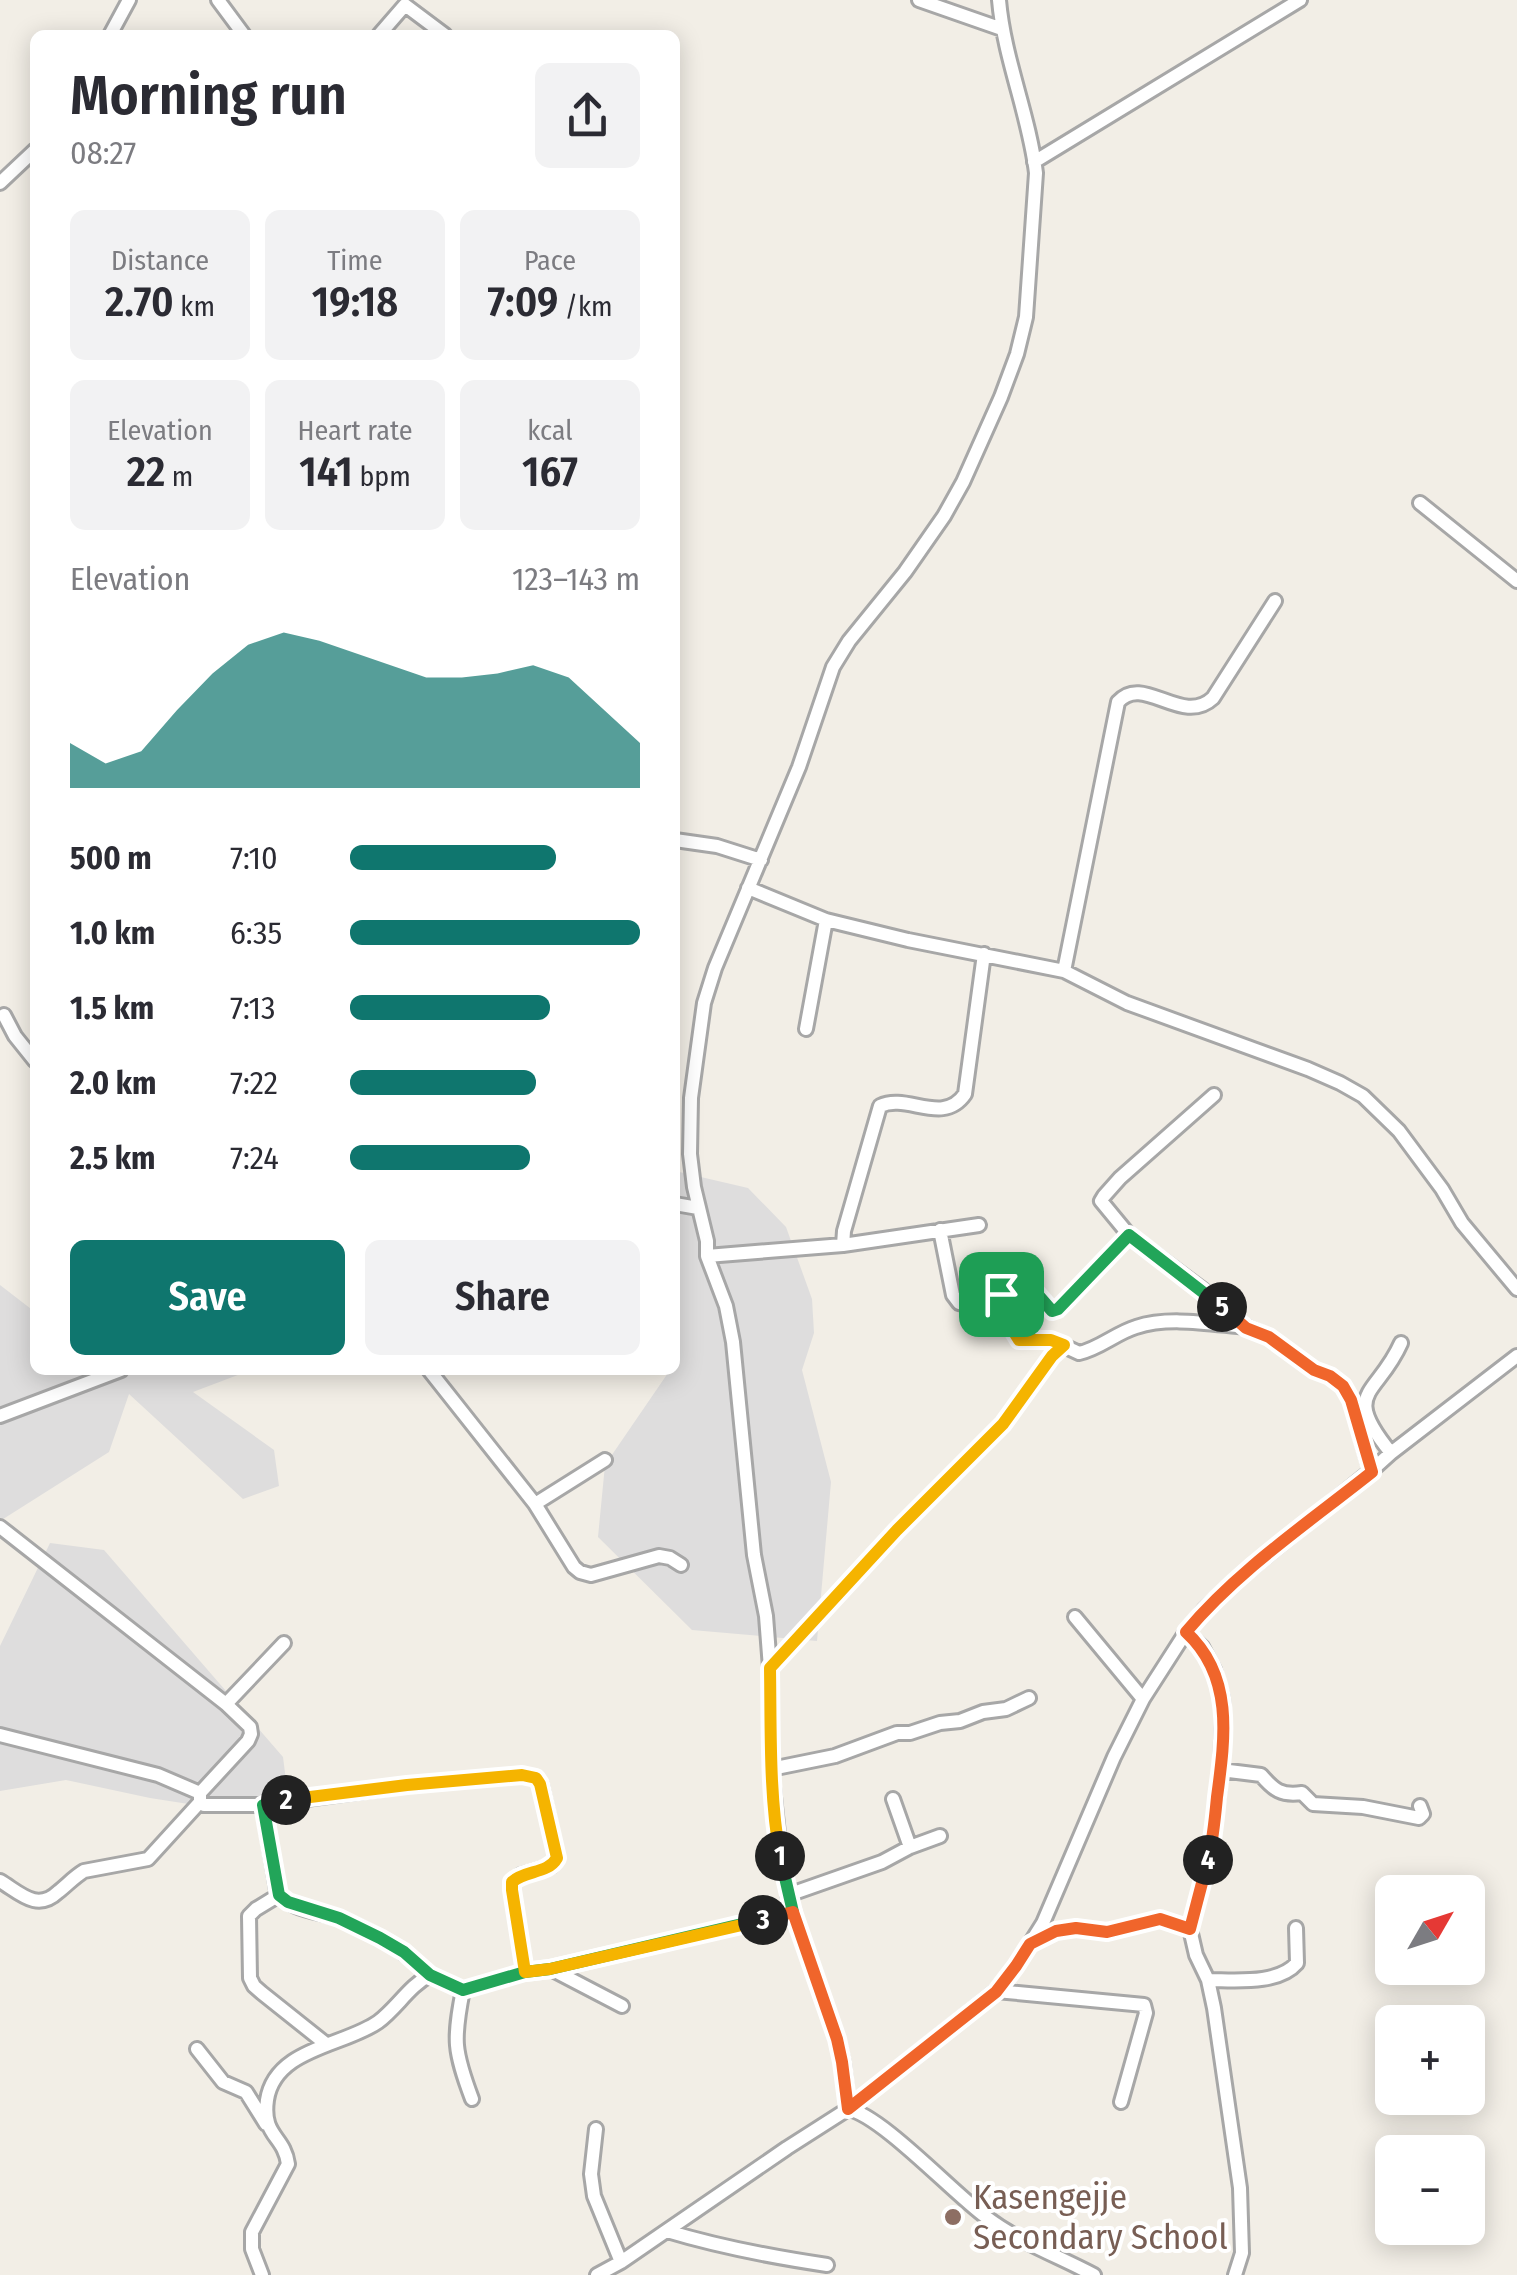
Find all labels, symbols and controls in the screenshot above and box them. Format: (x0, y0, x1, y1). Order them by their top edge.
text: Morning run (70, 63, 347, 129)
button: share (535, 63, 640, 168)
text: 08:27 (70, 134, 136, 172)
text: Distance (111, 244, 209, 277)
text: Time (327, 244, 383, 277)
text: Pace (524, 244, 576, 277)
text: 2.70 (105, 277, 174, 327)
text: 19:18 (312, 277, 398, 327)
text: 7:09 (487, 277, 558, 327)
text: km (174, 290, 215, 323)
text: /km (558, 290, 613, 323)
text: Elevation (107, 414, 213, 447)
text: Heart rate (298, 414, 412, 447)
text: kcal (527, 414, 573, 447)
text: 22 (127, 447, 165, 497)
text: 141 (299, 447, 353, 497)
text: 167 (522, 447, 578, 497)
text: m (165, 460, 193, 493)
text: bpm (353, 460, 411, 493)
text: Elevation (70, 560, 190, 598)
text: 123–143 m (512, 560, 640, 598)
text: 500 m (70, 839, 152, 877)
text: 7:10 (230, 839, 278, 877)
text: 1.0 km (70, 914, 155, 952)
text: 6:35 (230, 914, 282, 952)
text: 1.5 km (70, 989, 154, 1027)
text: 7:13 (230, 989, 275, 1027)
text: 2.0 km (70, 1064, 157, 1102)
text: 7:22 (230, 1064, 278, 1102)
text: 2.5 km (70, 1139, 156, 1177)
text: 7:24 (230, 1139, 279, 1177)
button: Save (70, 1240, 345, 1355)
button: Share (365, 1240, 640, 1355)
pin (959, 1252, 1044, 1337)
icon: arrive (974, 1267, 1029, 1322)
pin: 5 (1197, 1282, 1247, 1332)
text: 5 (1215, 1290, 1229, 1323)
pin: 2 (261, 1775, 311, 1825)
text: 2 (280, 1783, 292, 1816)
pin: 1 (755, 1831, 805, 1881)
pin: 4 (1183, 1835, 1233, 1885)
text: 1 (774, 1839, 786, 1872)
text: 4 (1201, 1843, 1215, 1876)
north arrow (1375, 1875, 1485, 1985)
map controls (1375, 1875, 1485, 2245)
pin: 3 (738, 1895, 788, 1945)
text: 3 (756, 1903, 770, 1936)
button: + (1375, 2005, 1485, 2115)
button: − (1375, 2135, 1485, 2245)
place label: Kasengejje Secondary School (973, 2176, 1228, 2258)
marker: Kasengejje Secondary School (942, 2206, 964, 2228)

